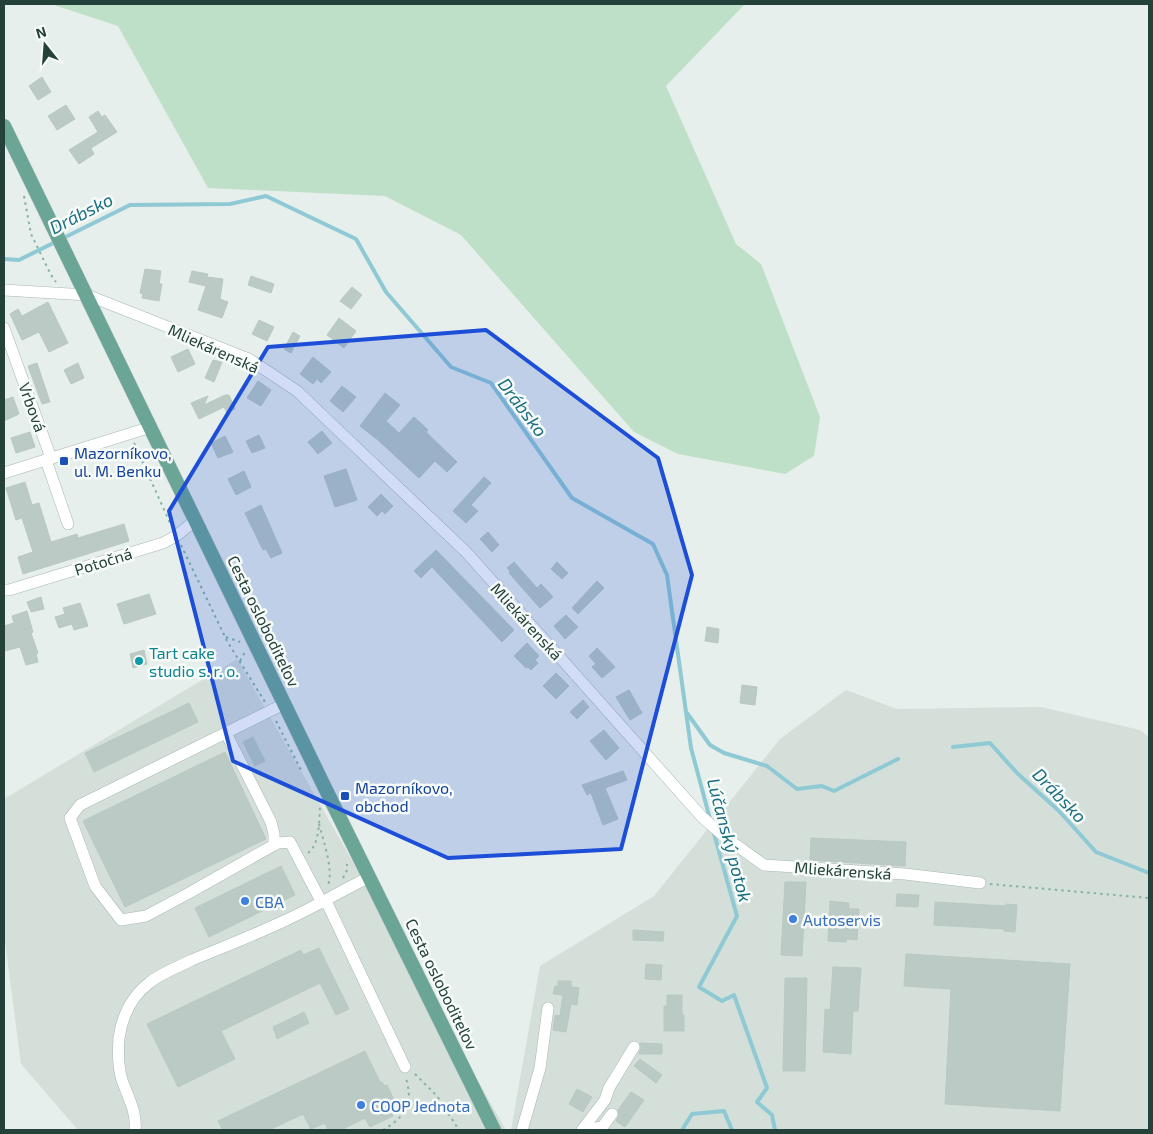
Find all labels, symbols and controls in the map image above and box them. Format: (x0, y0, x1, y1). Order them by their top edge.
north arrow (20, 20, 70, 70)
text: N (34, 22, 48, 42)
water label: Drábsko (46, 188, 116, 238)
street label: Mliekárenská (166, 320, 262, 376)
water label: Drábsko (494, 373, 552, 441)
street label: Vrbová (15, 380, 51, 434)
place label: Mazorníkovo, ul. M. Benku (74, 443, 172, 480)
marker: Mazorníkovo, ul. M. Benku (58, 455, 70, 467)
street label: Potočná (72, 543, 134, 579)
street label: Cesta osloboditeľov (224, 552, 304, 690)
street label: Mliekárenská (487, 578, 567, 664)
place label: Tart cake studio s. r. o. (149, 643, 239, 680)
marker: Tart cake studio s. r. o. (133, 655, 145, 667)
water label: Drábsko (1028, 763, 1092, 827)
water label: Lúčanský potok (703, 776, 757, 904)
place label: Mazorníkovo, obchod (355, 778, 453, 815)
marker: Mazorníkovo, obchod (339, 790, 351, 802)
street label: Mliekárenská (794, 857, 892, 883)
place label: CBA (255, 892, 284, 911)
marker: CBA (239, 895, 251, 907)
place label: Autoservis (803, 910, 881, 929)
marker: Autoservis (787, 913, 799, 925)
street label: Cesta osloboditeľov (402, 915, 482, 1053)
place label: COOP Jednota (371, 1096, 470, 1115)
marker: COOP Jednota (355, 1099, 367, 1111)

